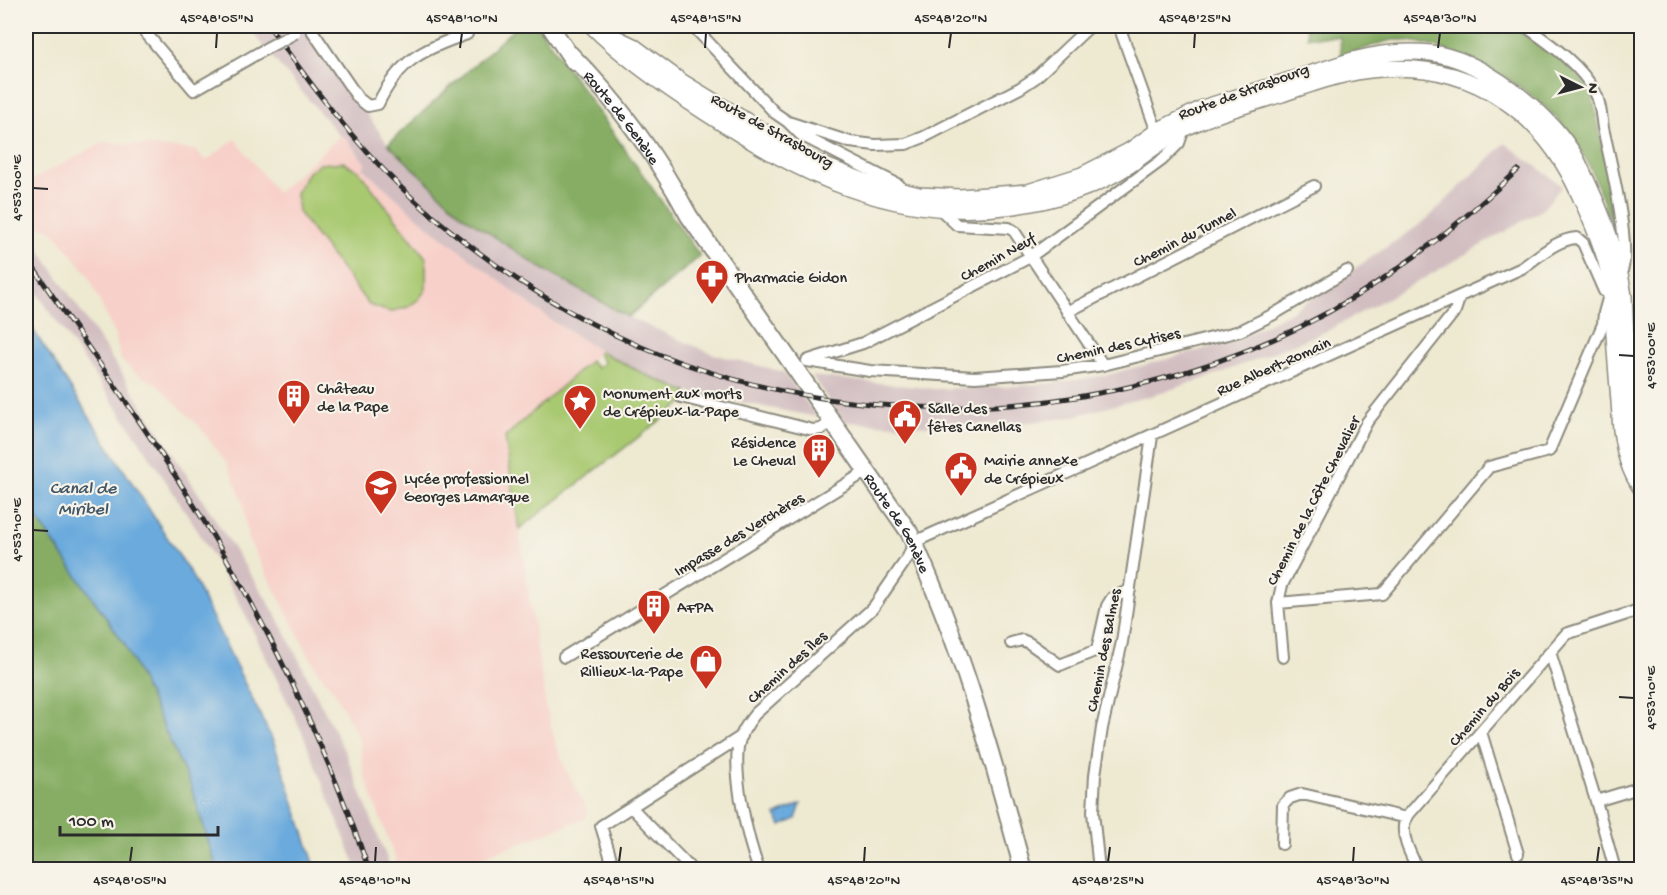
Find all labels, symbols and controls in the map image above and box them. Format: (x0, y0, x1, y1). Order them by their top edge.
text: 45°48'05"N (180, 10, 254, 28)
text: 45°48'10"N (426, 10, 498, 28)
text: 45°48'15"N (671, 10, 742, 28)
text: 45°48'20"N (915, 10, 988, 28)
text: 45°48'25"N (1159, 10, 1231, 28)
text: 45°48'30"N (1403, 10, 1477, 28)
north arrow (1550, 57, 1610, 117)
street label: Route de Strasbourg (1176, 61, 1312, 126)
street label: Route de Genève (578, 68, 662, 170)
text: N (1581, 82, 1601, 95)
street label: Route de Strasbourg (707, 90, 836, 174)
text: 4°53'00"E (9, 154, 27, 221)
street label: Chemin du Tunnel (1131, 205, 1240, 273)
street label: Chemin Neuf (958, 230, 1040, 287)
pharmacy icon: Pharmacie Gidon (694, 258, 730, 305)
place label: Pharmacie Gidon (734, 270, 847, 289)
text: 4°53'00"E (1643, 322, 1661, 389)
street label: Chemin des Cytises (1055, 325, 1183, 370)
street label: Rue Albert-Romain (1214, 334, 1335, 402)
building icon: Château de la Pape (276, 378, 312, 425)
place label: Château de la Pape (317, 381, 389, 418)
place icon: Monument aux morts de Crépieux-la-Pape (562, 383, 598, 430)
place label: Monument aux morts de Crépieux-la-Pape (603, 386, 743, 423)
public building icon: Salle des fêtes Canellas (887, 398, 923, 445)
place label: Salle des fêtes Canellas (927, 401, 1022, 438)
street label: Chemin de la Côte Chevalier (1264, 413, 1367, 589)
building icon: Résidence Le Cheval (801, 432, 837, 479)
place label: Résidence Le Cheval (731, 435, 797, 472)
public building icon: Mairie annexe de Crépieux (943, 450, 979, 497)
place label: Mairie annexe de Crépieux (984, 453, 1078, 490)
school or university icon: Lycée professionnel Georges Lamarque (363, 468, 399, 515)
place label: Lycée professionnel Georges Lamarque (404, 471, 530, 508)
street label: Route de Genève (858, 471, 932, 577)
water label: Canal de Miribel (50, 479, 117, 521)
street label: Impasse des Verchères (671, 489, 809, 582)
text: 4°53'10"E (9, 498, 27, 562)
street label: Chemin des Balmes (1084, 586, 1127, 714)
building icon: AFPA (636, 588, 672, 635)
place label: AFPA (677, 600, 714, 619)
street label: Chemin des Îles (744, 626, 833, 709)
shop icon: Ressourcerie de Rillieux-la-Pape (688, 643, 724, 690)
place label: Ressourcerie de Rillieux-la-Pape (580, 646, 684, 683)
street label: Chemin du Bois (1446, 664, 1526, 752)
text: 4°53'10"E (1643, 666, 1661, 730)
scale bar (60, 799, 218, 837)
text: 100 m (68, 812, 114, 833)
text: 45°48'05"N (93, 872, 167, 890)
text: 45°48'10"N (339, 872, 411, 890)
text: 45°48'15"N (584, 872, 655, 890)
text: 45°48'20"N (828, 872, 901, 890)
text: 45°48'25"N (1072, 872, 1144, 890)
text: 45°48'30"N (1316, 872, 1390, 890)
text: 45°48'35"N (1561, 872, 1633, 890)

